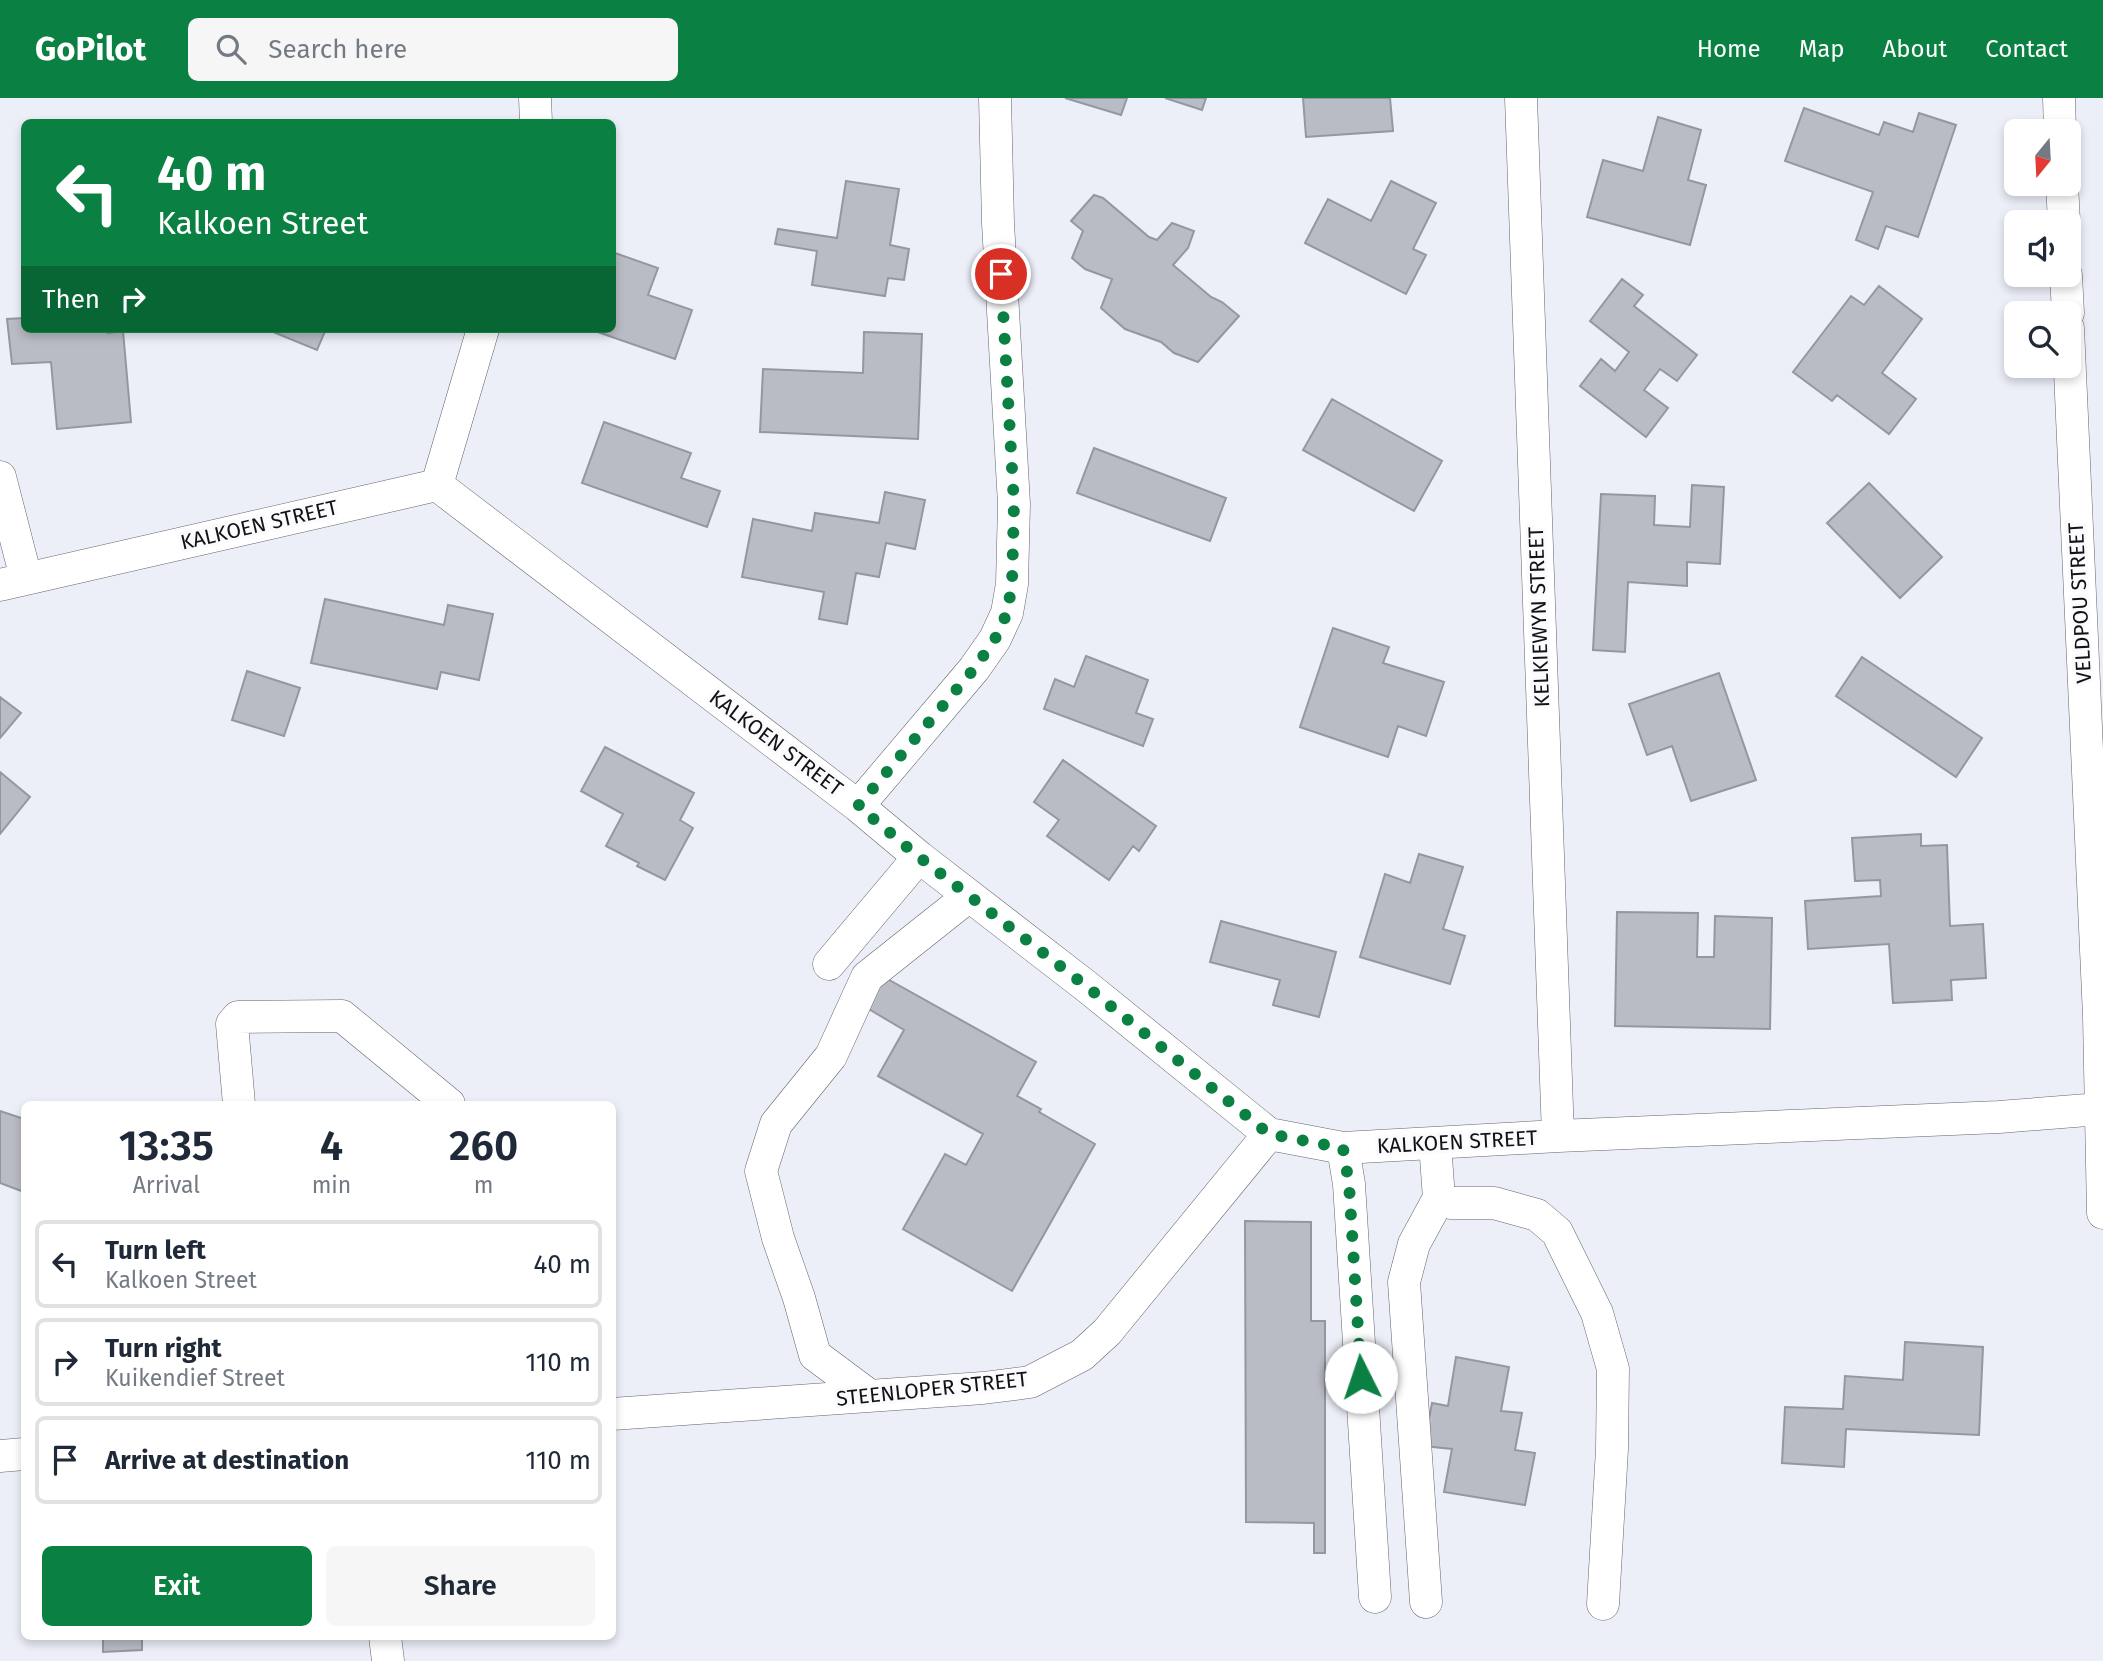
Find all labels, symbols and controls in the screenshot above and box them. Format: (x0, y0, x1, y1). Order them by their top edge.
search box (188, 18, 678, 81)
text: GoPilot (35, 29, 146, 69)
icon: search (212, 30, 250, 68)
text: Search here (268, 34, 407, 65)
text: Home (1697, 35, 1761, 63)
text: Map (1799, 35, 1845, 63)
text: About (1883, 35, 1947, 63)
text: Contact (1985, 35, 2068, 63)
north arrow (2004, 119, 2081, 196)
map controls (2004, 119, 2081, 378)
text: 40 m (157, 144, 266, 203)
icon: left (42, 147, 133, 238)
text: Kalkoen Street (157, 204, 368, 242)
button: sound (2004, 210, 2081, 287)
pin (971, 244, 1031, 304)
icon: arrive (982, 255, 1020, 293)
icon: right (114, 280, 152, 318)
text: Then (42, 284, 100, 315)
button: search (2004, 301, 2081, 378)
street label: KALKOEN STREET (178, 494, 340, 556)
street label: VELDPOU STREET (2063, 522, 2097, 684)
street label: KELKIEWYN STREET (1523, 526, 1555, 708)
street label: KALKOEN STREET (704, 684, 848, 802)
text: 13:35 (119, 1121, 214, 1171)
text: 4 (320, 1121, 343, 1171)
text: 260 (449, 1121, 518, 1171)
street label: KALKOEN STREET (1376, 1125, 1538, 1159)
text: Arrival (133, 1171, 200, 1199)
text: min (312, 1171, 351, 1199)
text: m (474, 1171, 494, 1199)
text: Turn left (105, 1235, 206, 1266)
icon: left (46, 1245, 84, 1283)
text: 40 m (533, 1249, 591, 1280)
text: Kalkoen Street (105, 1266, 257, 1294)
text: Turn right (105, 1333, 222, 1364)
position arrow (1324, 1340, 1398, 1414)
icon: right (46, 1343, 84, 1381)
text: 110 m (525, 1347, 591, 1378)
text: Kuikendief Street (105, 1364, 285, 1392)
street label: STEENLOPER STREET (835, 1366, 1029, 1412)
icon: arrive (46, 1441, 84, 1479)
text: Arrive at destination (105, 1445, 349, 1476)
text: 110 m (525, 1445, 591, 1476)
button: Exit (42, 1546, 312, 1626)
button: Share (326, 1546, 595, 1626)

